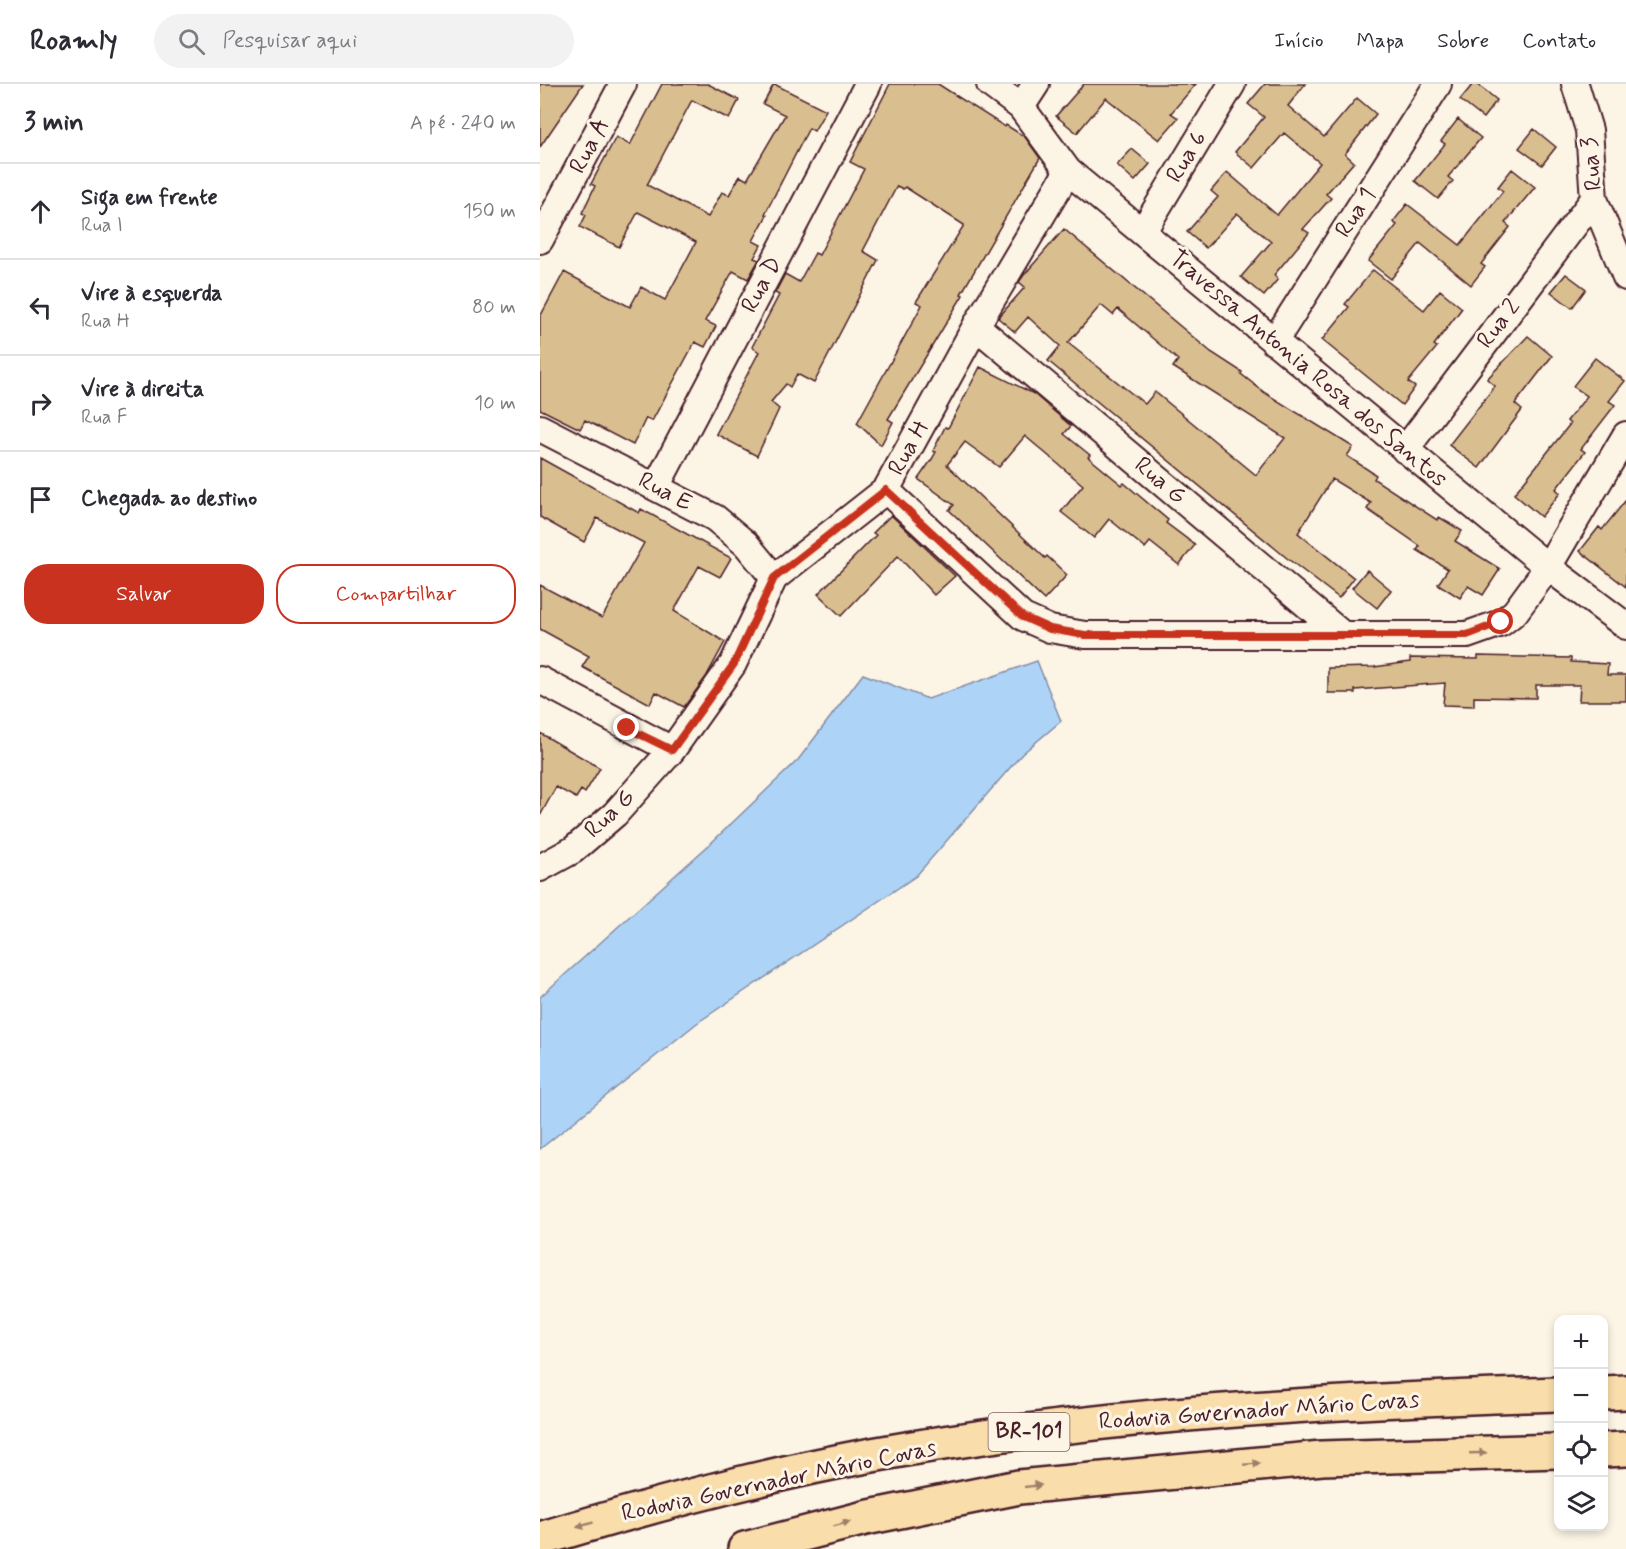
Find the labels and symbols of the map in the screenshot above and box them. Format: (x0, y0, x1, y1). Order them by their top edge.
street label: Rua A (563, 113, 617, 179)
street label: Rua 6 (1159, 125, 1215, 189)
street label: Rua 3 (1574, 135, 1610, 192)
street label: Rua 1 (1328, 182, 1384, 244)
street label: Travessa Antonia Rosa dos Santos (1162, 243, 1454, 495)
street label: Rua D (734, 251, 790, 319)
street label: Rua 2 (1470, 293, 1528, 355)
street label: Rua H (881, 415, 937, 481)
street label: Rua G (1127, 450, 1193, 512)
street label: Rua E (633, 465, 698, 519)
route start (1487, 608, 1513, 634)
route end (613, 714, 639, 740)
street label: Rua G (578, 782, 642, 846)
street label: Rodovia Governador Mário Covas (1098, 1384, 1421, 1438)
road number: BR-101 (988, 1413, 1070, 1451)
street label: Rodovia Governador Mário Covas (619, 1432, 940, 1530)
one-way arrow (1468, 1448, 1487, 1458)
one-way arrow (1242, 1459, 1261, 1469)
one-way arrow (1024, 1481, 1043, 1491)
one-way arrow (833, 1518, 851, 1528)
one-way arrow (576, 1521, 594, 1530)

